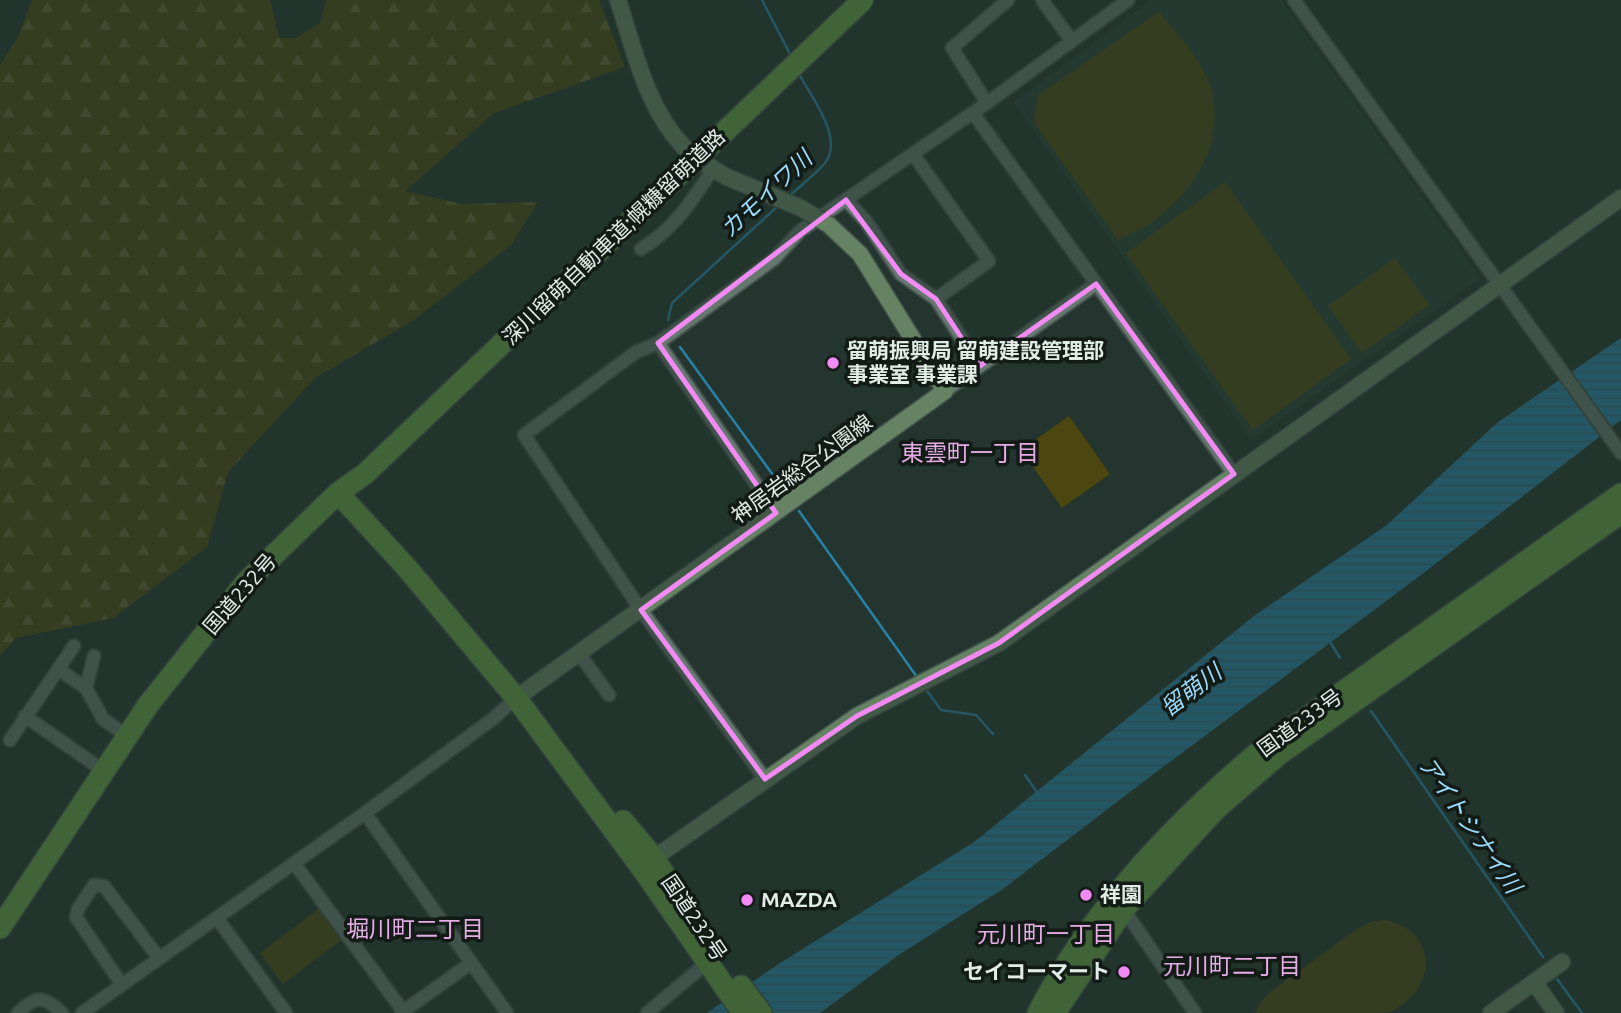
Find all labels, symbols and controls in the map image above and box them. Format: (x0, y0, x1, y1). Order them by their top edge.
street label: 深川留萌自動車道;幌糠留萌道路 (497, 124, 729, 349)
water label: カモイワ川 (715, 143, 818, 242)
place label: 留萌振興局 留萌建設管理部 事業室 事業課 (847, 338, 1104, 386)
marker: 留萌振興局 留萌建設管理部 事業室 事業課 (825, 355, 841, 371)
street label: 神居岩総合公園線 (726, 409, 876, 527)
district label: 東雲町一丁目 (901, 440, 1039, 465)
street label: 国道232号 (198, 548, 281, 638)
water label: 留萌川 (1156, 657, 1228, 720)
street label: 国道233号 (1252, 684, 1346, 761)
water label: アイトシナイ川 (1414, 752, 1528, 900)
street label: 国道232号 (657, 870, 732, 965)
place label: 祥園 (1100, 882, 1142, 906)
place label: MAZDA (761, 887, 837, 911)
marker: 祥園 (1078, 887, 1094, 903)
marker: MAZDA (739, 892, 755, 908)
district label: 堀川町二丁目 (346, 916, 484, 941)
district label: 元川町一丁目 (977, 921, 1115, 946)
district label: 元川町二丁目 (1163, 953, 1301, 978)
place label: セイコーマート (963, 959, 1110, 983)
marker: セイコーマート (1116, 964, 1132, 980)

